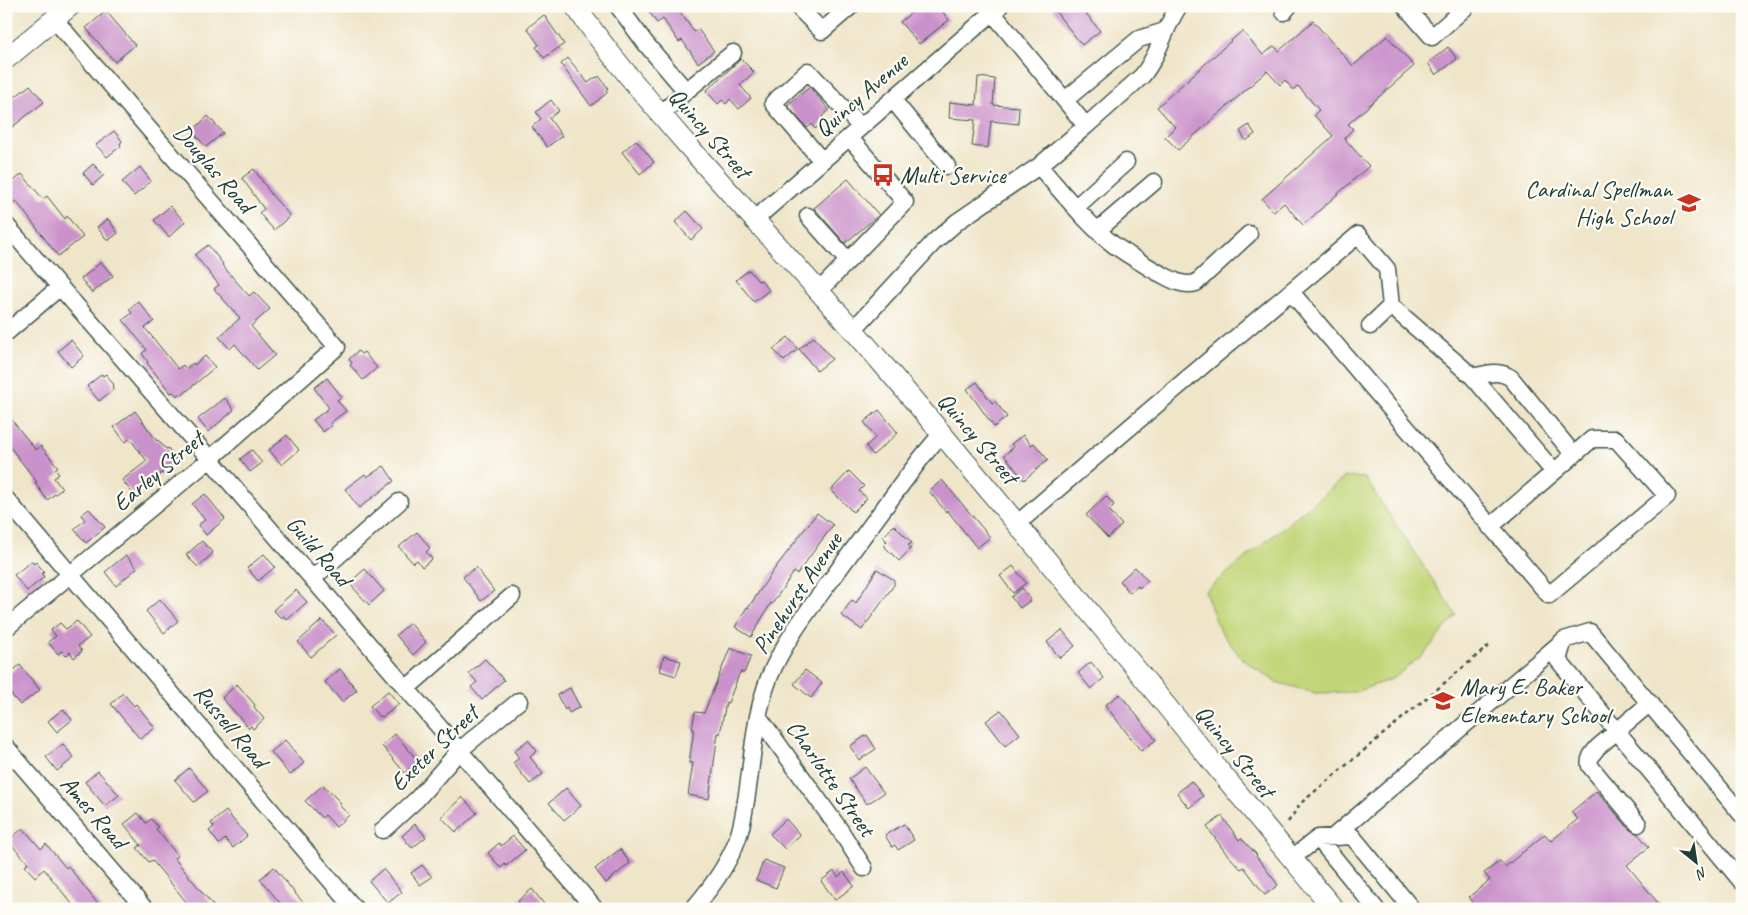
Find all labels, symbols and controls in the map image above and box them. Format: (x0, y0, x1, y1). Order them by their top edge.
street label: Quincy Avenue (808, 45, 915, 144)
street label: Quincy Street (662, 81, 760, 187)
street label: Douglas Road (167, 117, 263, 221)
place label: Multi Service (900, 160, 1008, 190)
bus stop icon: Multi Service (870, 162, 896, 188)
place label: Cardinal Spellman High School (1525, 174, 1676, 232)
school or university icon: Cardinal Spellman High School (1676, 190, 1702, 216)
street label: Quincy Street (931, 386, 1027, 492)
street label: Earley Street (106, 422, 212, 518)
street label: Guild Road (280, 509, 360, 595)
street label: Pinehurst Avenue (745, 525, 850, 659)
place label: Mary E. Baker Elementary School (1460, 672, 1614, 730)
street label: Russell Road (187, 678, 277, 777)
school or university icon: Mary E. Baker Elementary School (1430, 688, 1456, 714)
street label: Exeter Street (383, 696, 487, 797)
street label: Quincy Street (1188, 698, 1283, 806)
street label: Charlotte Street (780, 714, 883, 844)
street label: Ames Road (54, 769, 136, 858)
north arrow (1670, 838, 1720, 888)
text: N (1692, 863, 1710, 884)

